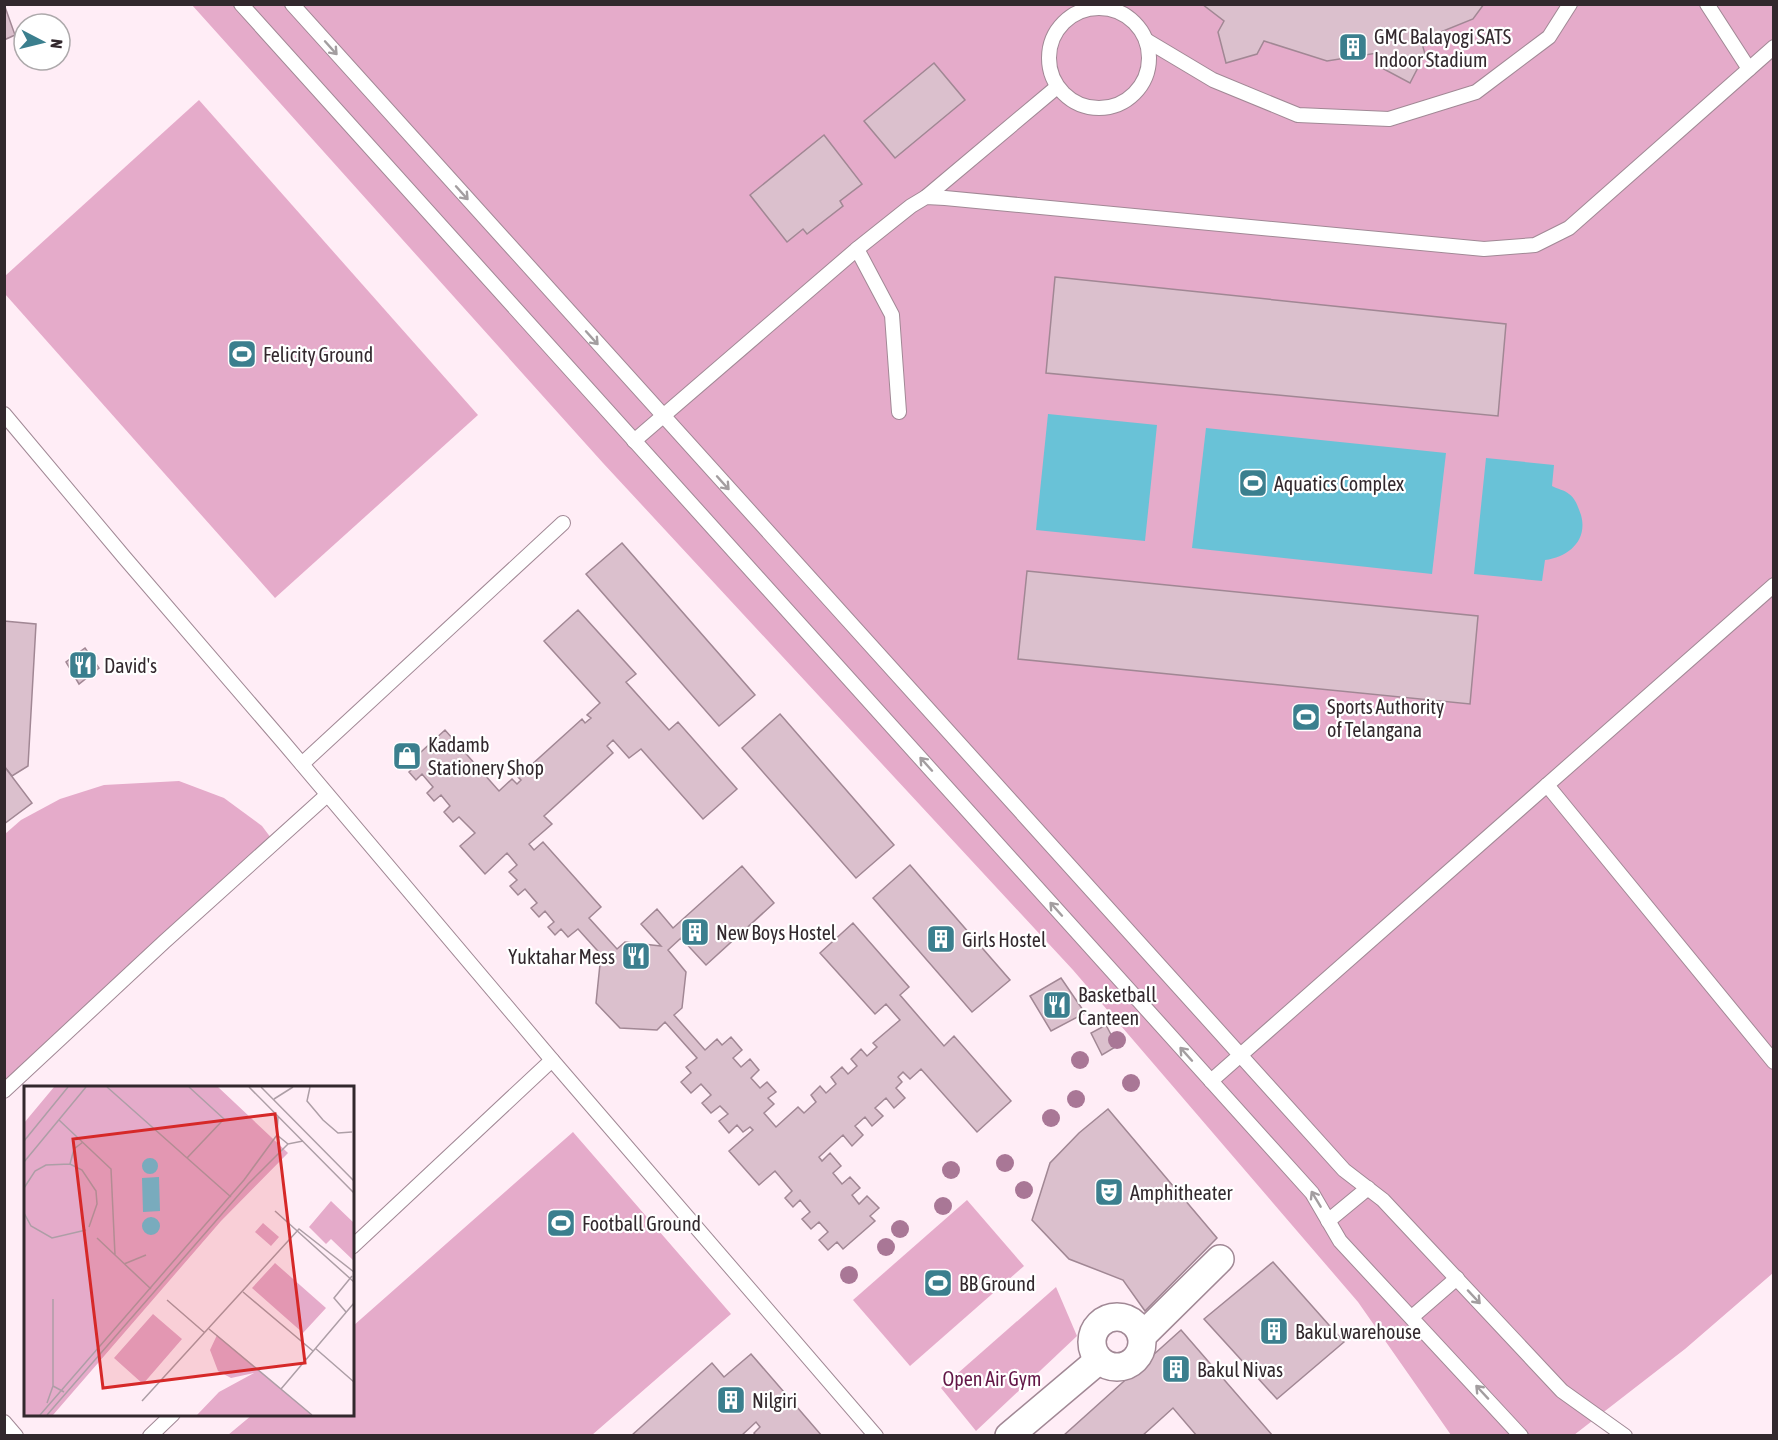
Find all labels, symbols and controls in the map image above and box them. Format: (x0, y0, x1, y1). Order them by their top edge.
north arrow (12, 12, 72, 72)
place label: GMC Balayogi SATS Indoor Stadium (1374, 25, 1511, 71)
building icon: GMC Balayogi SATS Indoor Stadium (1337, 31, 1369, 63)
text: N (47, 38, 66, 50)
one-way arrow (324, 40, 338, 55)
one-way arrow (454, 185, 468, 200)
one-way arrow (585, 330, 599, 345)
sports icon: Felicity Ground (226, 338, 258, 370)
place label: Felicity Ground (263, 343, 373, 366)
sports icon: Aquatics Complex (1237, 467, 1269, 499)
place label: Aquatics Complex (1274, 472, 1404, 495)
one-way arrow (716, 475, 730, 490)
restaurant icon: David's (67, 649, 99, 681)
place label: David's (104, 654, 157, 677)
place label: Sports Authority of Telangana (1327, 695, 1444, 741)
sports icon: Sports Authority of Telangana (1290, 701, 1322, 733)
place label: Kadamb Stationery Shop (428, 733, 544, 779)
shop icon: Kadamb Stationery Shop (391, 740, 423, 772)
one-way arrow (919, 757, 933, 772)
one-way arrow (1049, 902, 1063, 917)
building icon: New Boys Hostel (679, 916, 711, 948)
place label: New Boys Hostel (716, 921, 837, 944)
building icon: Girls Hostel (925, 923, 957, 955)
place label: Girls Hostel (962, 928, 1047, 951)
restaurant icon: Yuktahar Mess (620, 940, 652, 972)
place label: Yuktahar Mess (508, 945, 615, 968)
place label: Basketball Canteen (1078, 983, 1157, 1029)
restaurant icon: Basketball Canteen (1041, 989, 1073, 1021)
one-way arrow (1179, 1047, 1193, 1062)
inset map (24, 1086, 354, 1416)
theatre icon: Amphitheater (1093, 1176, 1125, 1208)
place label: Amphitheater (1130, 1181, 1233, 1204)
one-way arrow (1309, 1191, 1322, 1208)
sports icon: Football Ground (545, 1207, 577, 1239)
place label: Football Ground (582, 1212, 701, 1235)
sports icon: BB Ground (922, 1267, 954, 1299)
place label: BB Ground (959, 1272, 1035, 1295)
one-way arrow (1467, 1290, 1482, 1305)
building icon: Bakul warehouse (1258, 1315, 1290, 1347)
place label: Bakul warehouse (1295, 1320, 1421, 1343)
building icon: Bakul Nivas (1160, 1353, 1192, 1385)
place label: Bakul Nivas (1197, 1358, 1283, 1381)
park label: Open Air Gym (943, 1367, 1041, 1390)
building icon: Nilgiri (715, 1384, 747, 1416)
one-way arrow (1475, 1385, 1489, 1400)
place label: Nilgiri (752, 1389, 797, 1412)

